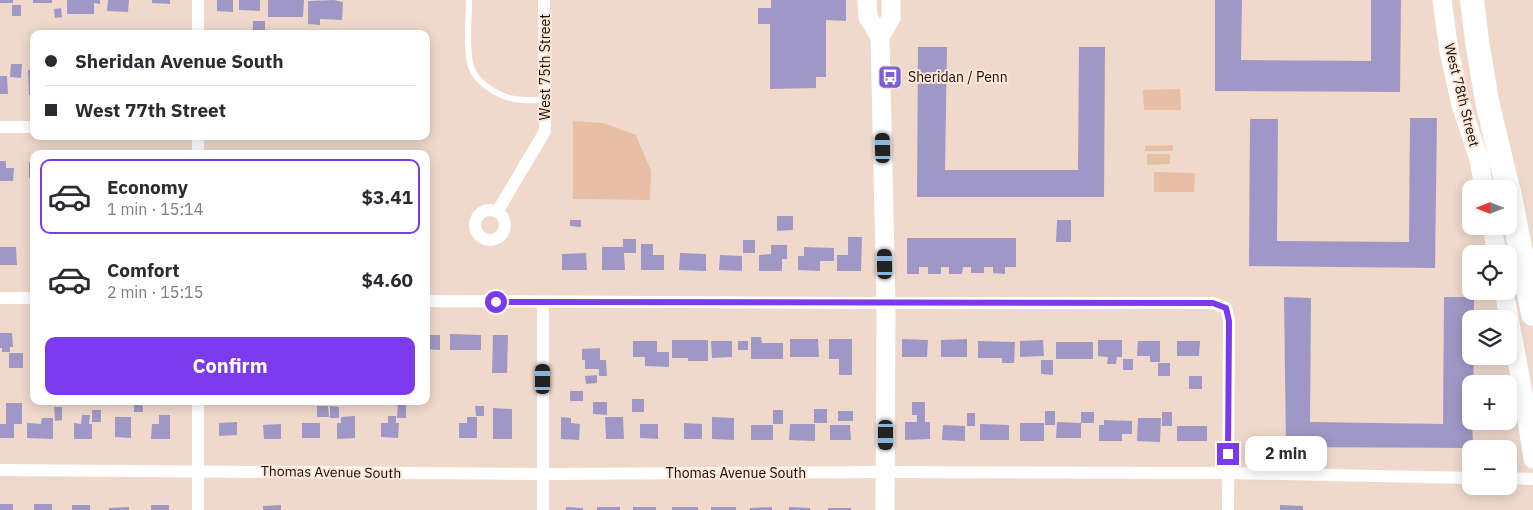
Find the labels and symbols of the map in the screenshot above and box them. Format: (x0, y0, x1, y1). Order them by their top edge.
street label: West 75th Street (536, 14, 554, 120)
street label: West 78th Street (1440, 41, 1484, 149)
bus stop icon: Sheridan / Penn (877, 64, 903, 90)
place label: Sheridan / Penn (908, 68, 1008, 86)
car (875, 133, 890, 163)
north arrow (1462, 180, 1518, 235)
car (877, 249, 892, 279)
route start (485, 291, 507, 313)
car (535, 364, 550, 394)
car (878, 420, 893, 450)
callout: 2 min (1246, 436, 1328, 472)
route end (1217, 443, 1239, 465)
street label: Thomas Avenue South (261, 462, 401, 482)
street label: Thomas Avenue South (666, 464, 806, 482)

